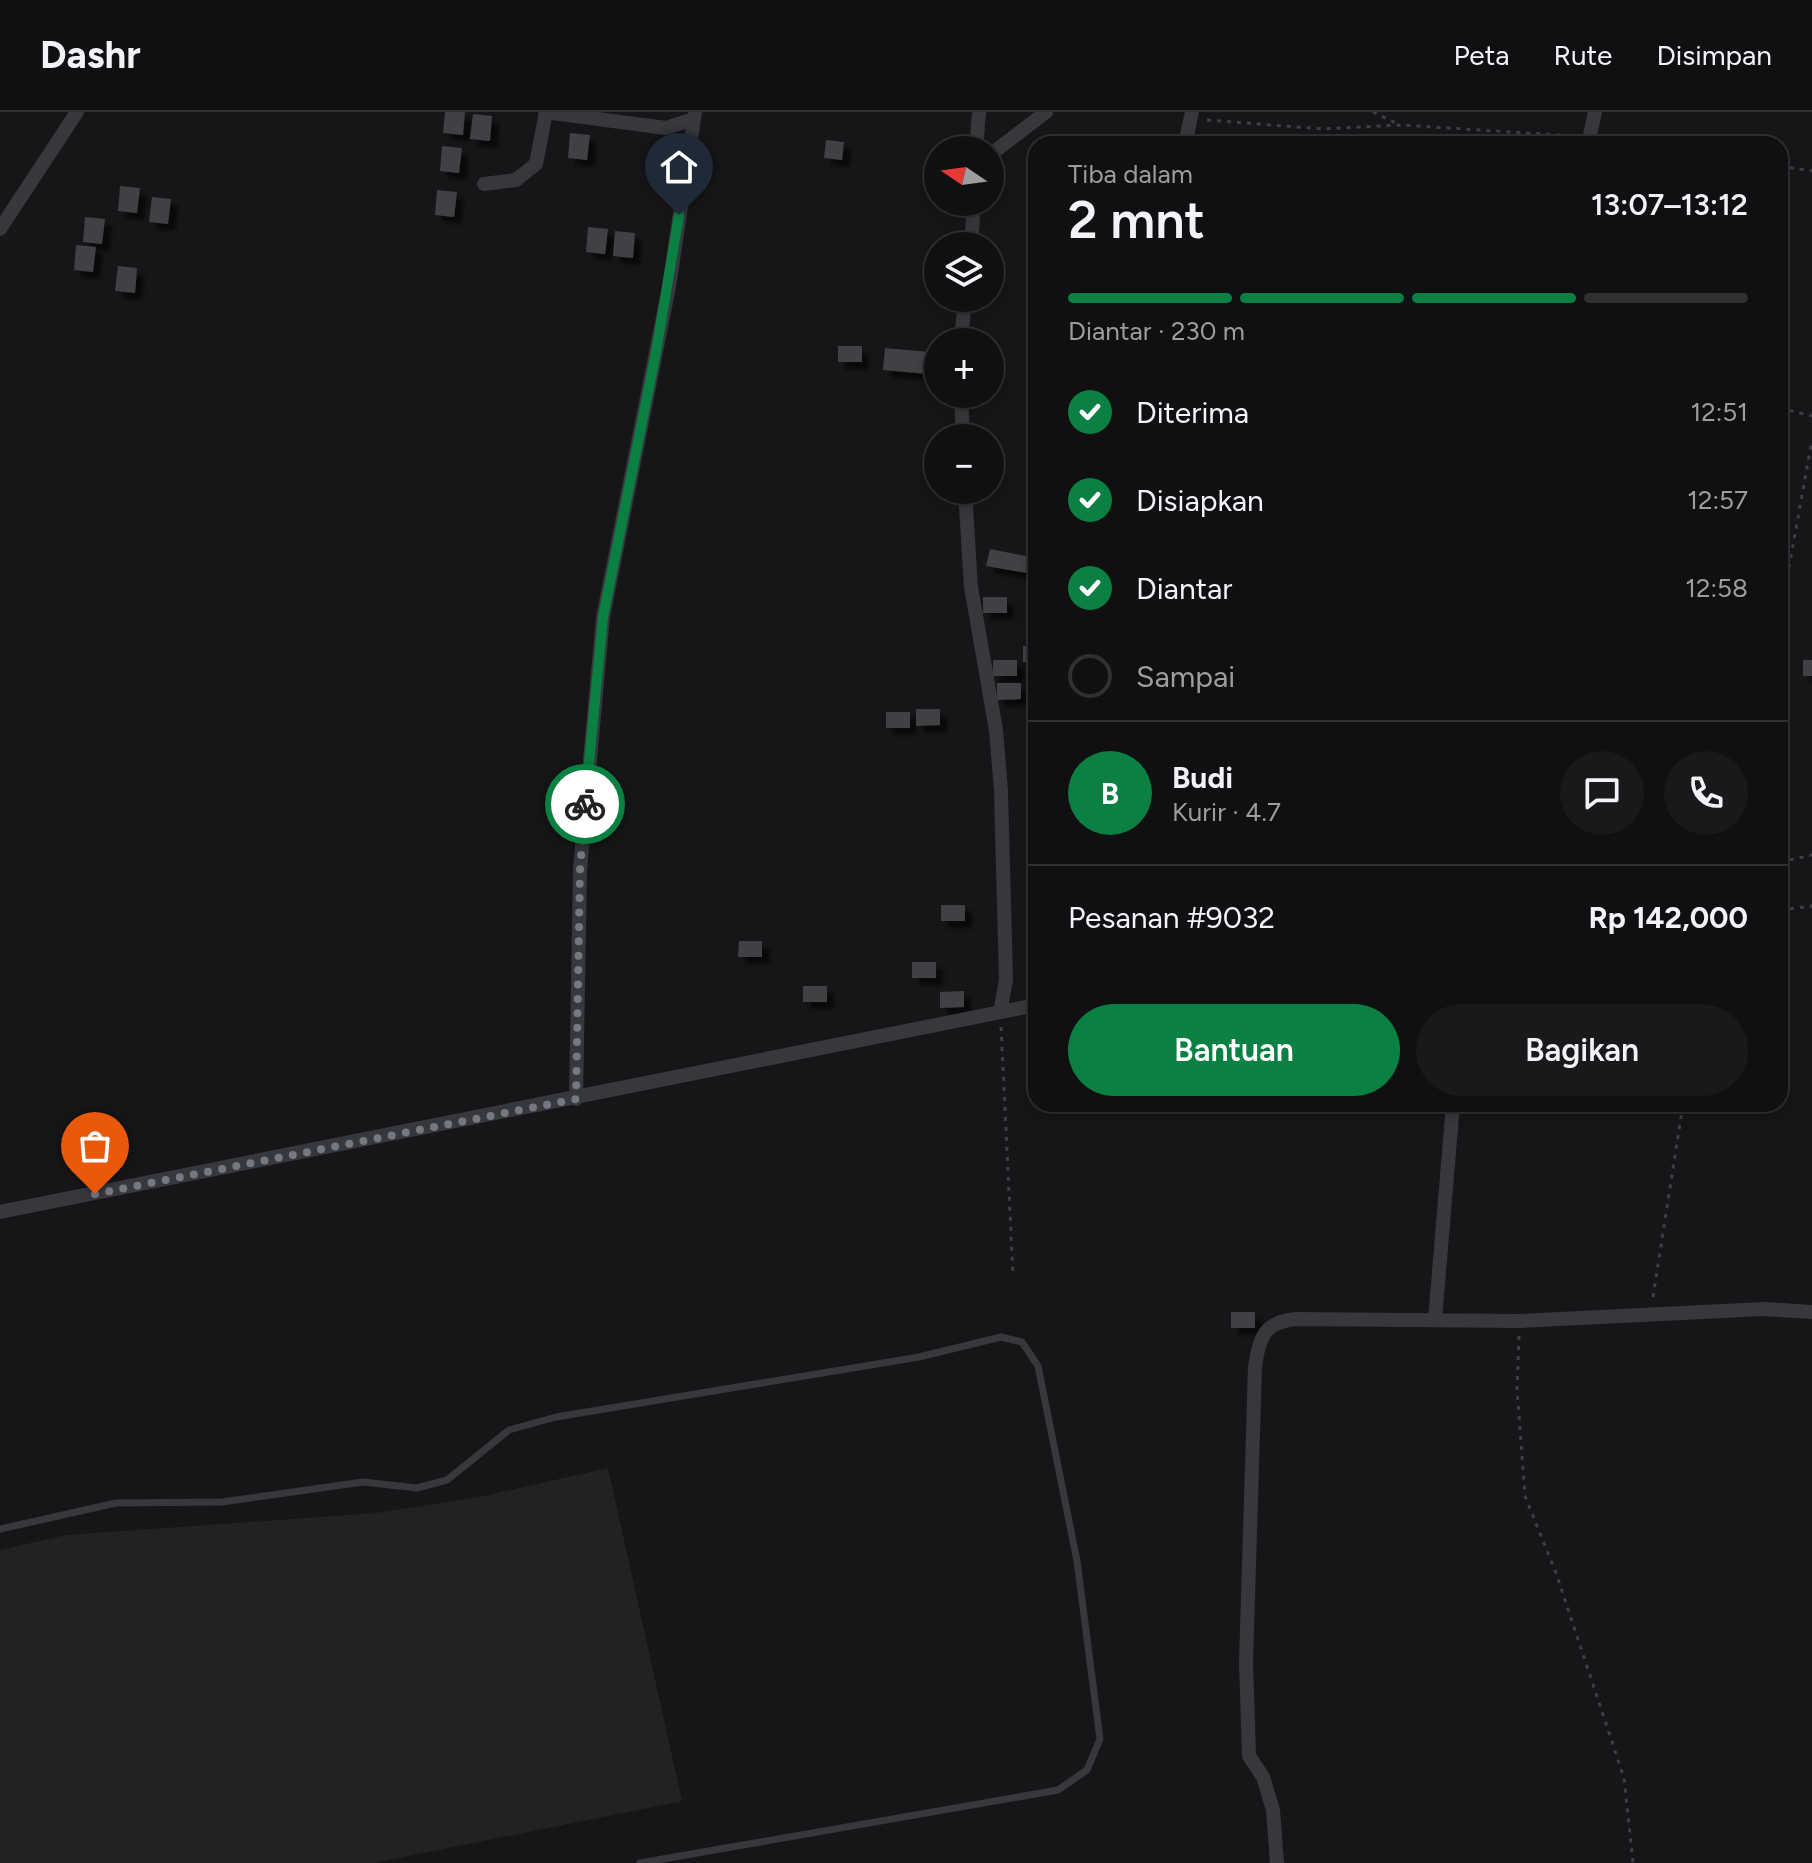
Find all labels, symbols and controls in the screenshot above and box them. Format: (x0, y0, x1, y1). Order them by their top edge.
text: Dashr (40, 32, 141, 78)
text: Peta (1453, 38, 1509, 72)
text: Rute (1553, 38, 1612, 72)
text: Disimpan (1656, 38, 1772, 72)
pin (645, 133, 713, 215)
north arrow (924, 136, 1004, 216)
map controls (924, 136, 1004, 504)
icon: home (657, 145, 701, 189)
text: Tiba dalam (1068, 158, 1193, 190)
text: 13:07–13:12 (1591, 186, 1748, 223)
text: 2 mnt (1068, 189, 1205, 251)
button: layers (924, 232, 1004, 312)
text: Diantar · 230 m (1068, 315, 1245, 347)
button: + (924, 328, 1004, 408)
icon: check (1068, 390, 1112, 434)
text: Diterima (1136, 394, 1249, 431)
text: 12:51 (1690, 396, 1748, 428)
button: − (924, 424, 1004, 504)
icon: check (1068, 478, 1112, 522)
text: Disiapkan (1136, 482, 1264, 519)
text: 12:57 (1687, 484, 1748, 516)
icon: check (1068, 566, 1112, 610)
text: Diantar (1136, 570, 1232, 607)
text: 12:58 (1685, 572, 1748, 604)
text: Sampai (1136, 658, 1235, 695)
button: chat (1560, 751, 1644, 835)
button: phone (1664, 751, 1748, 835)
text: Budi (1172, 759, 1233, 796)
courier (545, 764, 625, 844)
text: B (1101, 775, 1119, 812)
icon: bike (563, 782, 607, 826)
text: Kurir · 4.7 (1172, 796, 1281, 828)
text: Pesanan #9032 (1068, 899, 1275, 936)
text: Rp 142,000 (1588, 899, 1748, 936)
button: Bantuan (1068, 1004, 1400, 1096)
button: Bagikan (1416, 1004, 1748, 1096)
pin (61, 1112, 129, 1194)
icon: bag (73, 1124, 117, 1168)

